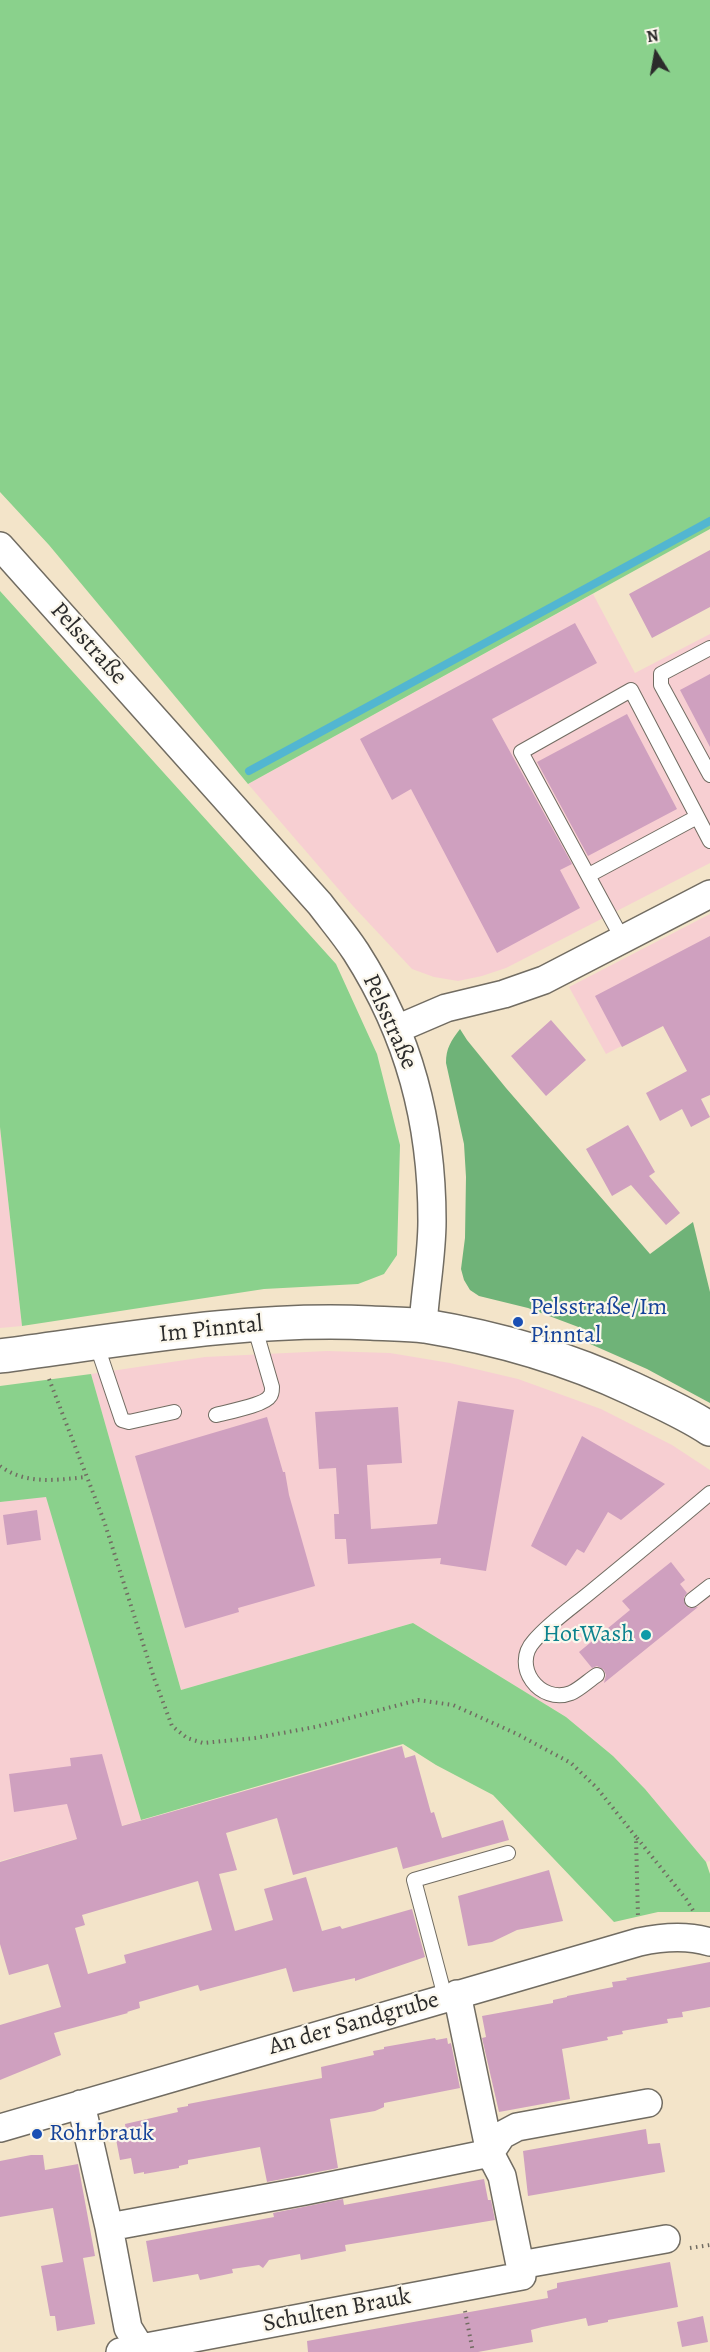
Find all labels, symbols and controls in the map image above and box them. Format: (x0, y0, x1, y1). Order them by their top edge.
north arrow (626, 24, 686, 84)
text: N (645, 24, 660, 48)
street label: Pelsstraße (43, 597, 133, 691)
street label: Pelsstraße (355, 970, 423, 1074)
place label: Pelsstraße/Im Pinntal (530, 1294, 667, 1350)
street label: Im Pinntal (158, 1310, 264, 1350)
marker: Pelsstraße/Im Pinntal (511, 1315, 525, 1329)
place label: HotWash (542, 1621, 634, 1649)
marker: HotWash (639, 1628, 653, 1642)
street label: An der Sandgrube (266, 1986, 442, 2062)
place label: Rohrbrauk (49, 2120, 154, 2148)
marker: Rohrbrauk (30, 2127, 44, 2141)
street label: Schulten Brauk (261, 2283, 413, 2339)

